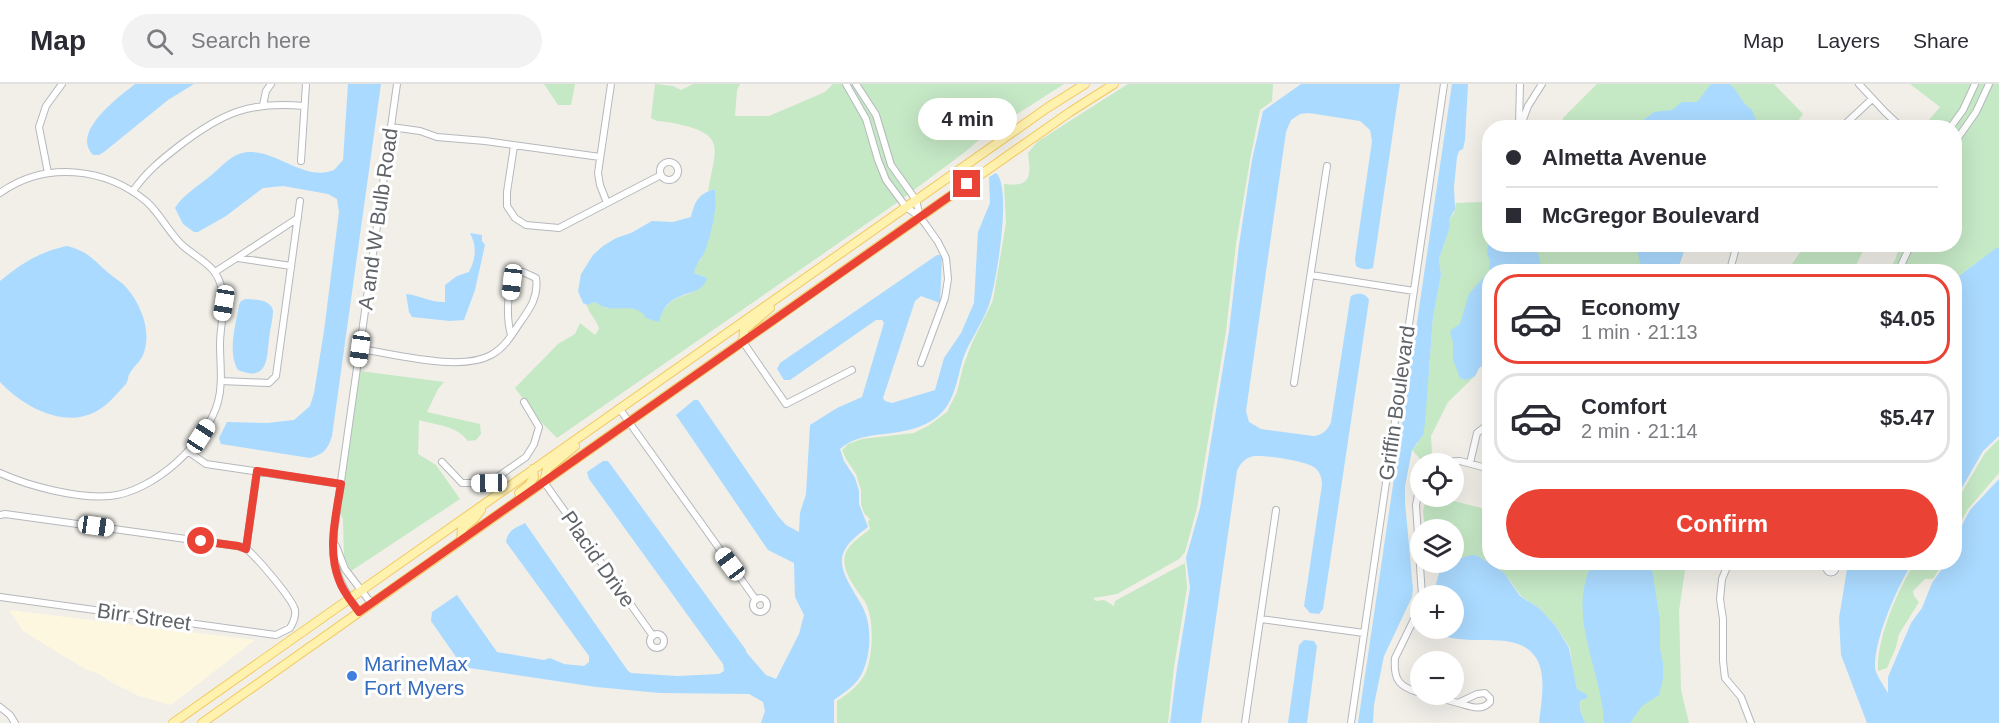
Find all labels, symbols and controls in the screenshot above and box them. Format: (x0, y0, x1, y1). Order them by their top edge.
search box (122, 14, 542, 68)
text: Map (30, 25, 86, 56)
icon: search (143, 25, 176, 58)
text: Search here (191, 28, 311, 53)
text: Map (1743, 29, 1784, 52)
text: Layers (1817, 29, 1880, 52)
text: Share (1913, 29, 1969, 52)
callout: 4 min (918, 97, 1016, 139)
text: 4 min (941, 108, 994, 130)
street label: A and W Bulb Road (353, 127, 402, 311)
text: Almetta Avenue (1542, 145, 1707, 170)
route end (953, 170, 980, 197)
text: McGregor Boulevard (1542, 203, 1760, 228)
car (501, 263, 523, 301)
car (212, 284, 236, 322)
icon: car (1509, 292, 1563, 346)
text: Economy (1581, 295, 1680, 320)
text: $4.05 (1880, 306, 1935, 331)
text: 1 min · 21:13 (1581, 321, 1698, 343)
street label: Griffin Boulevard (1374, 324, 1419, 482)
car (349, 330, 371, 368)
icon: car (1509, 391, 1563, 445)
text: Comfort (1581, 394, 1667, 419)
text: $5.47 (1880, 405, 1935, 430)
car (184, 416, 218, 456)
text: 2 min · 21:14 (1581, 420, 1698, 442)
map controls (1410, 453, 1464, 705)
button: locate (1410, 453, 1464, 507)
car (471, 474, 507, 492)
button: Confirm (1506, 489, 1938, 558)
street label: Placid Drive (557, 506, 640, 611)
car (77, 515, 115, 537)
button: layers (1410, 519, 1464, 573)
route start (187, 527, 214, 554)
car (712, 544, 748, 584)
button: + (1410, 585, 1464, 639)
street label: Birr Street (96, 599, 193, 634)
button: − (1410, 651, 1464, 705)
place label: MarineMax Fort Myers (364, 652, 468, 699)
marker: MarineMax Fort Myers (345, 669, 359, 683)

